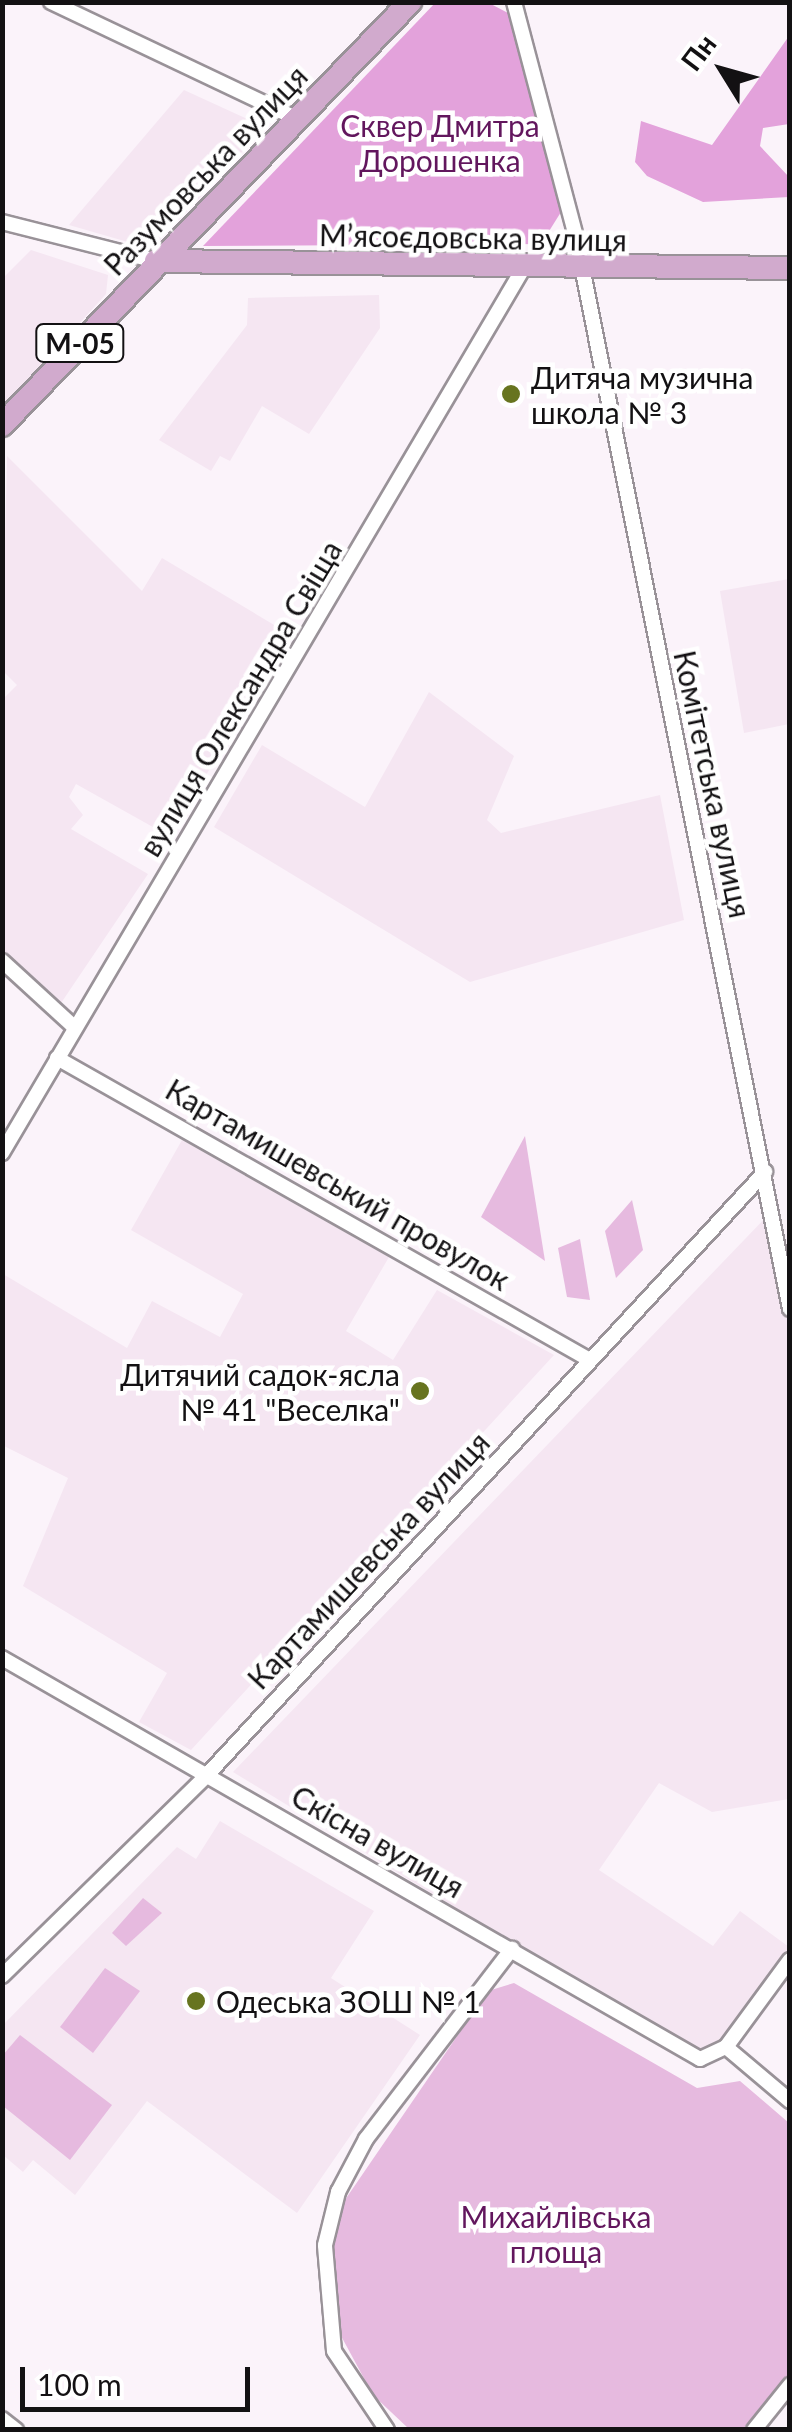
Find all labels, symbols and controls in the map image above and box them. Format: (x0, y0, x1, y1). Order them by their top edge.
north arrow (672, 20, 772, 120)
text: Пн (673, 27, 723, 77)
street label: Разумовська вулиця (96, 58, 314, 282)
park label: Сквер Дмитра Дорошенка (340, 107, 540, 178)
street label: Мʼясоєдовська вулиця (319, 216, 627, 258)
road number: М-05 (35, 320, 125, 366)
place label: Дитяча музична школа № 3 (531, 359, 753, 430)
marker: Дитяча музична школа № 3 (500, 383, 522, 405)
street label: вулиця Олександра Свіща (131, 534, 349, 862)
street label: Комітетська вулиця (667, 647, 759, 921)
street label: Картамишевський провулок (160, 1071, 516, 1297)
place label: Дитячий садок-ясла № 41 "Веселка" (120, 1356, 400, 1426)
marker: Дитячий садок-ясла № 41 "Веселка" (409, 1380, 431, 1402)
street label: Картамишевська вулиця (240, 1424, 496, 1696)
street label: Cкісна вулиця (285, 1777, 471, 1905)
place label: Одеська ЗОШ № 1 (216, 1983, 481, 2019)
marker: Одеська ЗОШ № 1 (185, 1990, 207, 2012)
park label: Михайлівська площа (461, 2198, 651, 2268)
scale bar (25, 2347, 255, 2409)
text: 100 m (37, 2366, 122, 2402)

